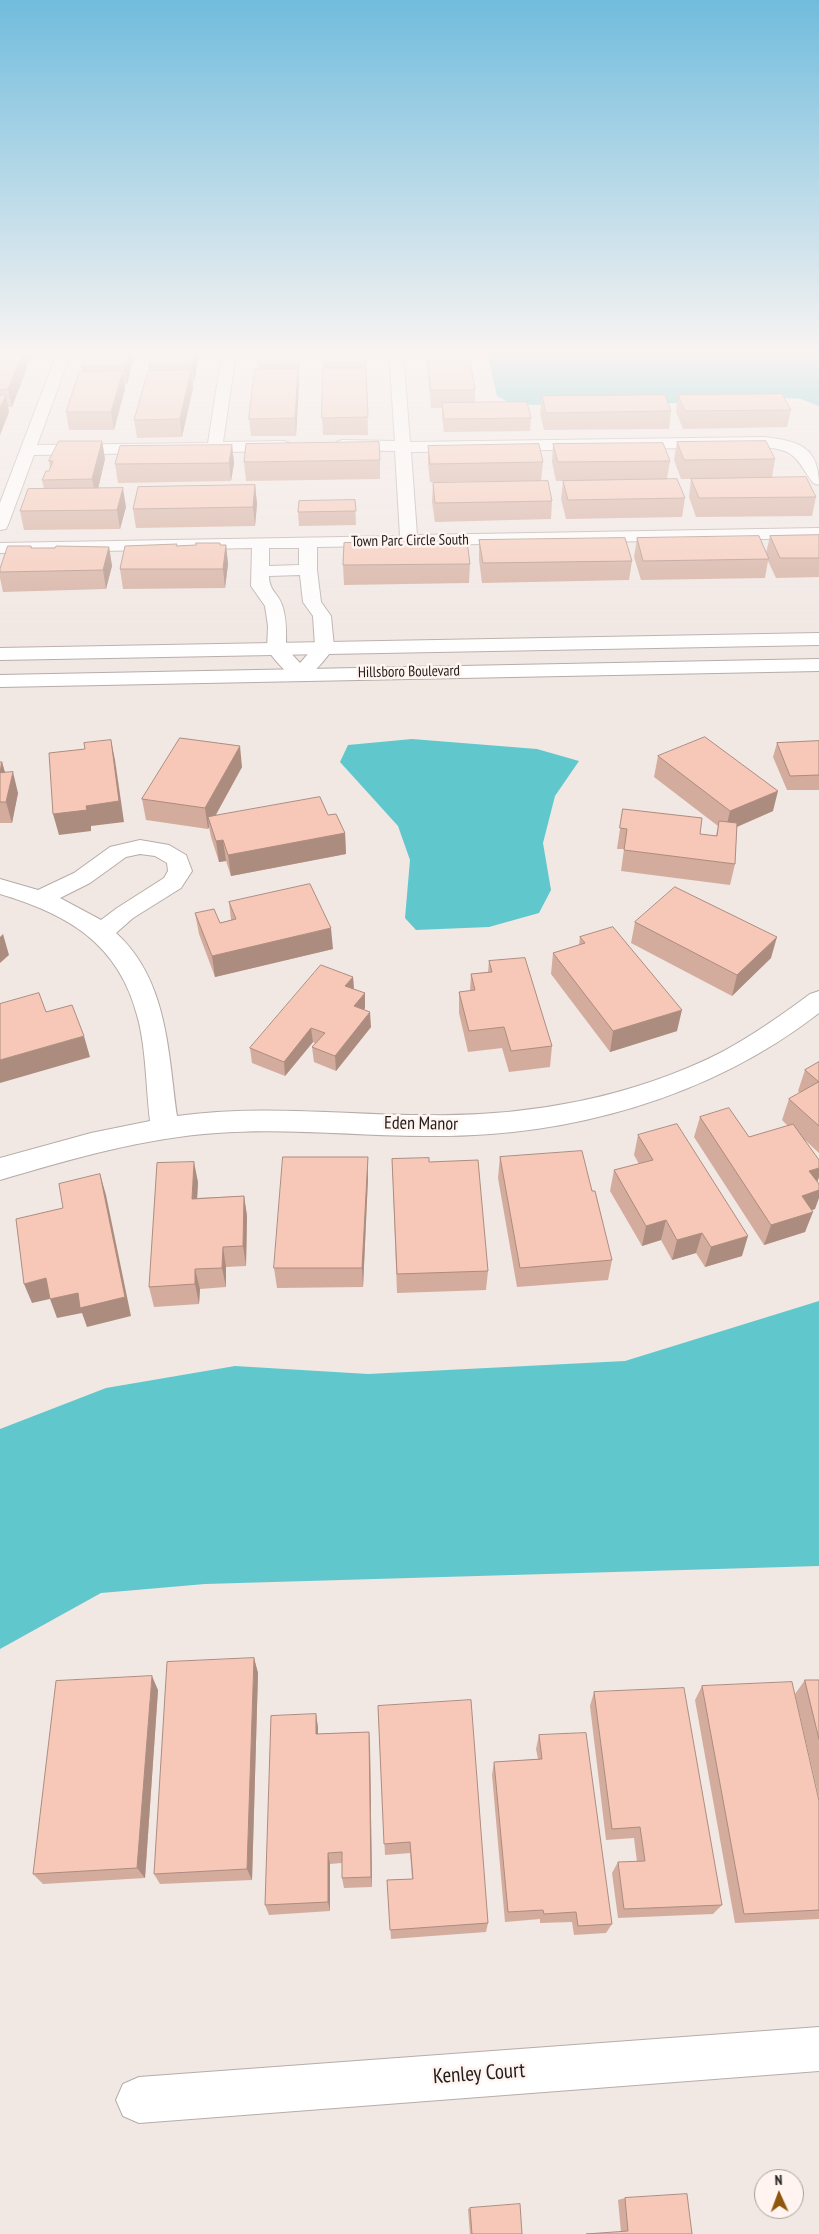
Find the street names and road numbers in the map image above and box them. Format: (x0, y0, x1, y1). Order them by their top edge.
street label: Town Parc Circle South (351, 531, 469, 551)
street label: Hillsboro Boulevard (358, 662, 460, 682)
street label: Eden Manor (384, 1113, 458, 1135)
street label: Kenley Court (432, 2058, 526, 2090)

